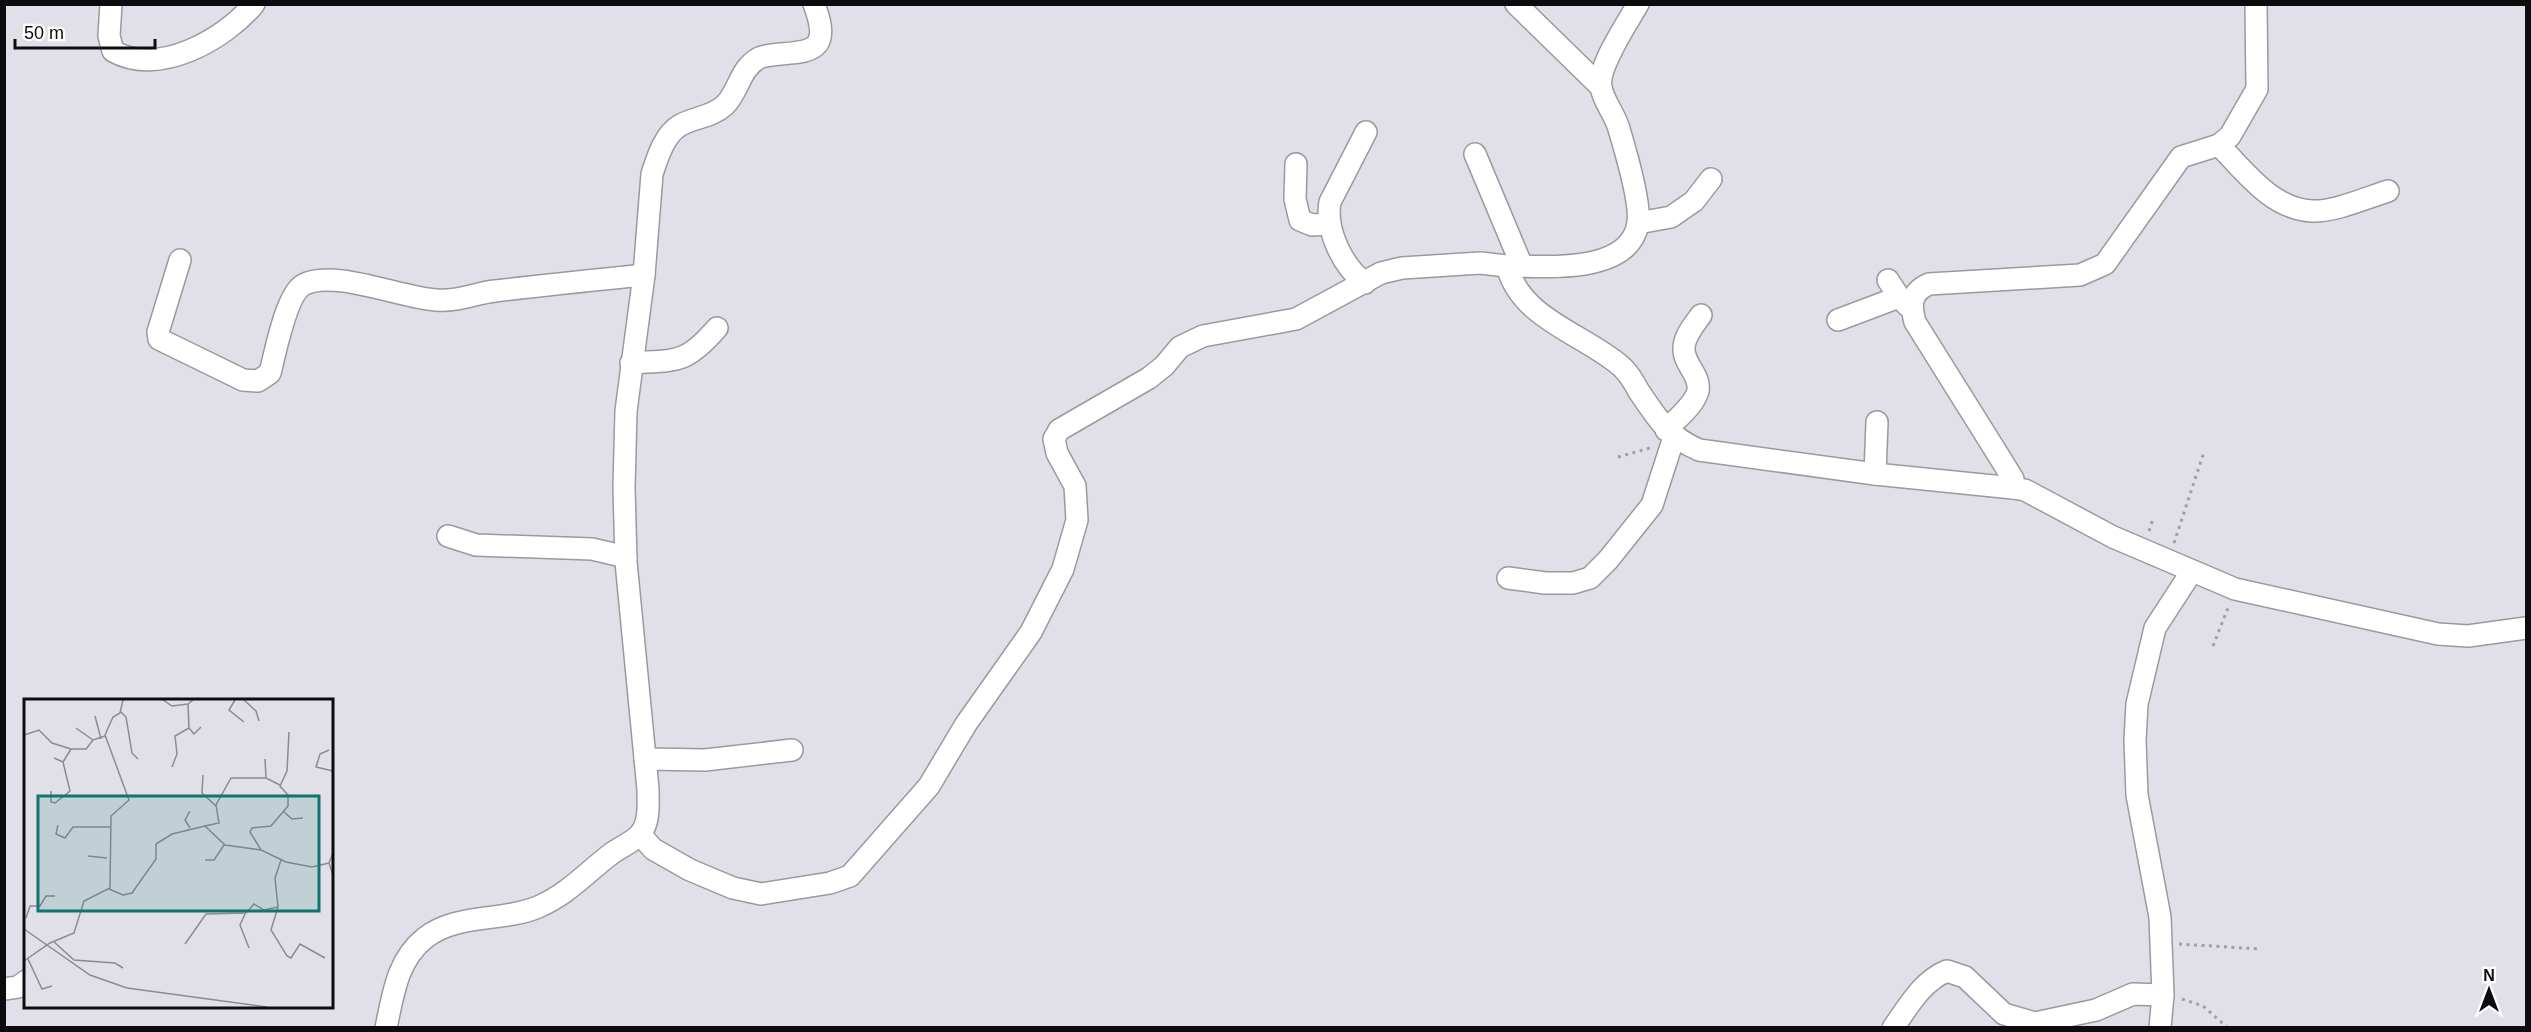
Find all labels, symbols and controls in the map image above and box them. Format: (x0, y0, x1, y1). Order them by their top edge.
scale bar (15, 12, 154, 50)
text: 50 m (24, 23, 64, 43)
inset map (24, 699, 333, 1008)
north arrow (2459, 960, 2519, 1020)
text: N (2483, 967, 2495, 984)

